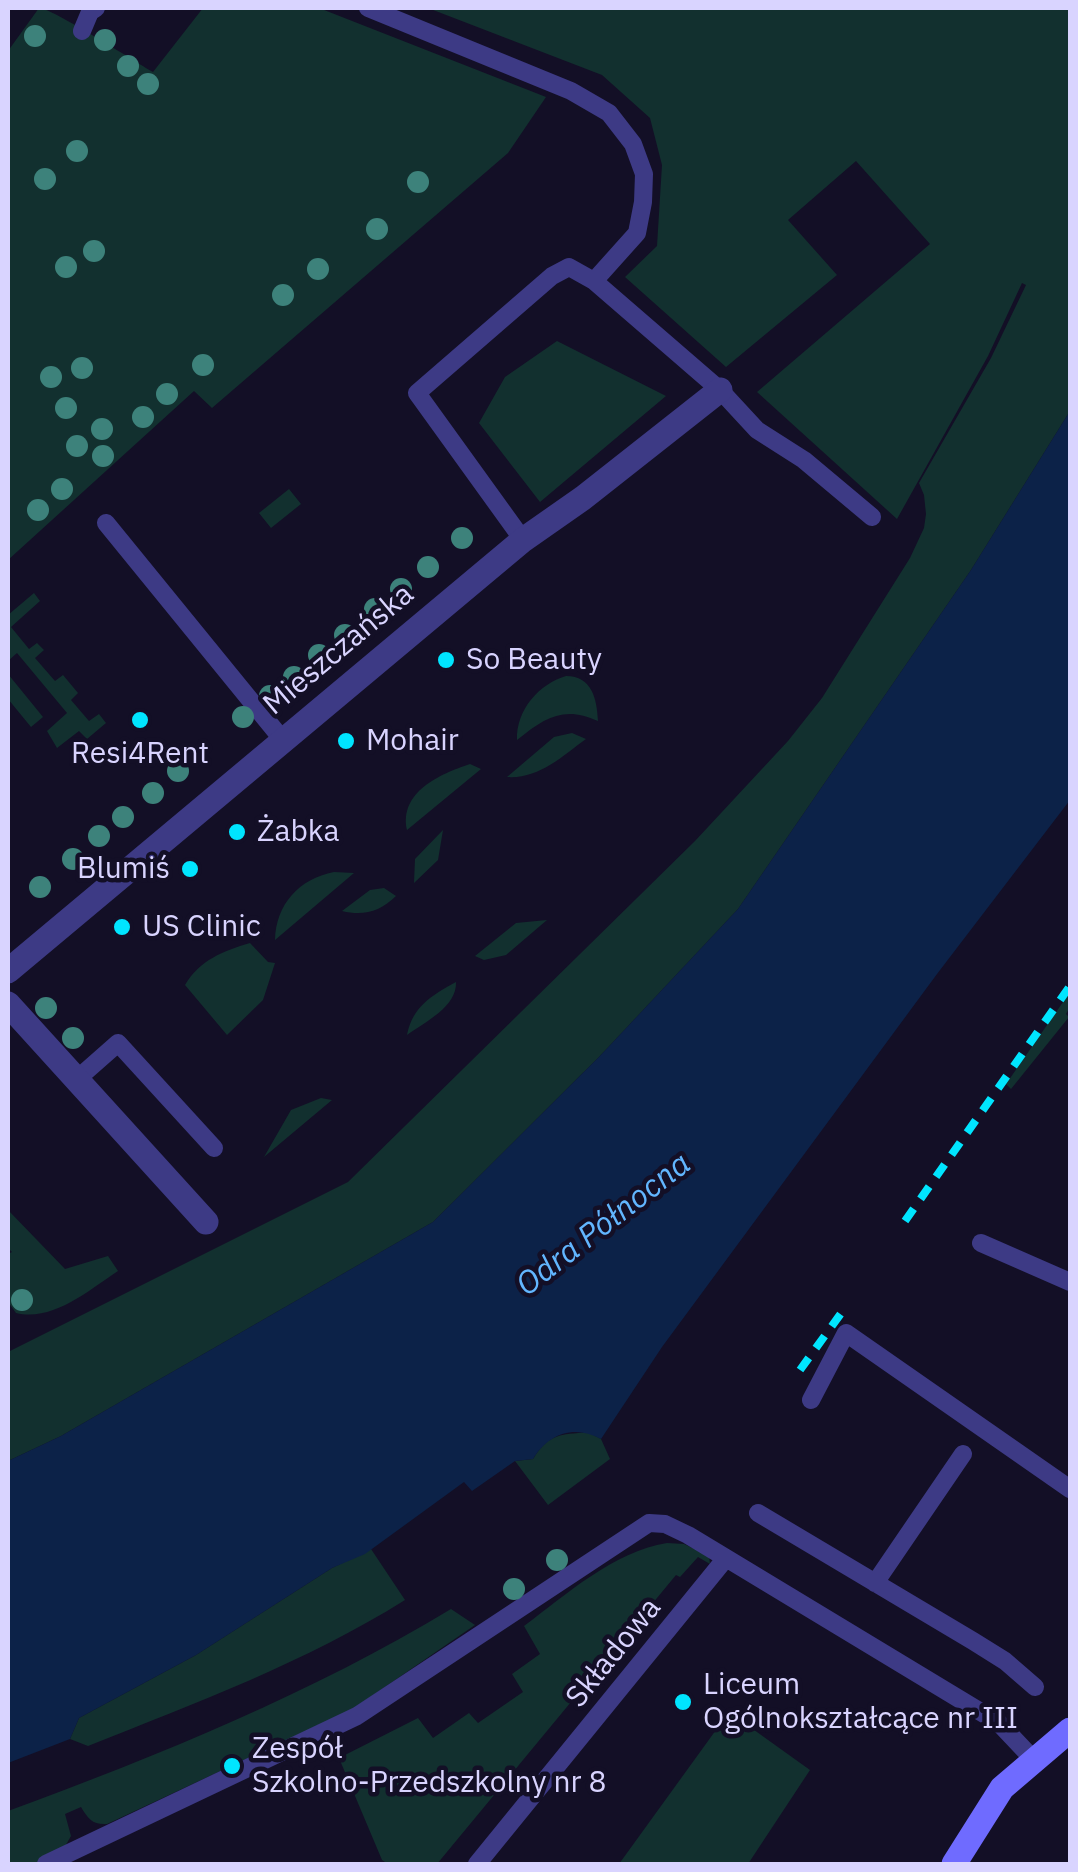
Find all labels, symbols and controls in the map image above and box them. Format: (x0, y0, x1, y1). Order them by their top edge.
street label: Mieszczańska (257, 577, 421, 723)
place label: So Beauty (466, 642, 602, 678)
marker: So Beauty (435, 649, 457, 671)
marker: Resi4Rent (129, 709, 151, 731)
place label: Mohair (366, 723, 459, 759)
marker: Mohair (335, 730, 357, 752)
place label: Resi4Rent (71, 736, 209, 772)
place label: Żabka (257, 814, 339, 850)
marker: Żabka (226, 821, 248, 843)
place label: Blumiś (77, 851, 170, 887)
marker: Blumiś (179, 858, 201, 880)
place label: US Clinic (142, 909, 261, 945)
marker: US Clinic (111, 916, 133, 938)
water label: Odra Północna (509, 1145, 699, 1305)
street label: Składowa (559, 1591, 669, 1715)
place label: Liceum Ogólnokształcące nr III (703, 1667, 1018, 1738)
marker: Liceum Ogólnokształcące nr III (672, 1691, 694, 1713)
place label: Zespół Szkolno-Przedszkolny nr 8 (252, 1731, 607, 1802)
marker: Zespół Szkolno-Przedszkolny nr 8 (221, 1755, 243, 1777)

